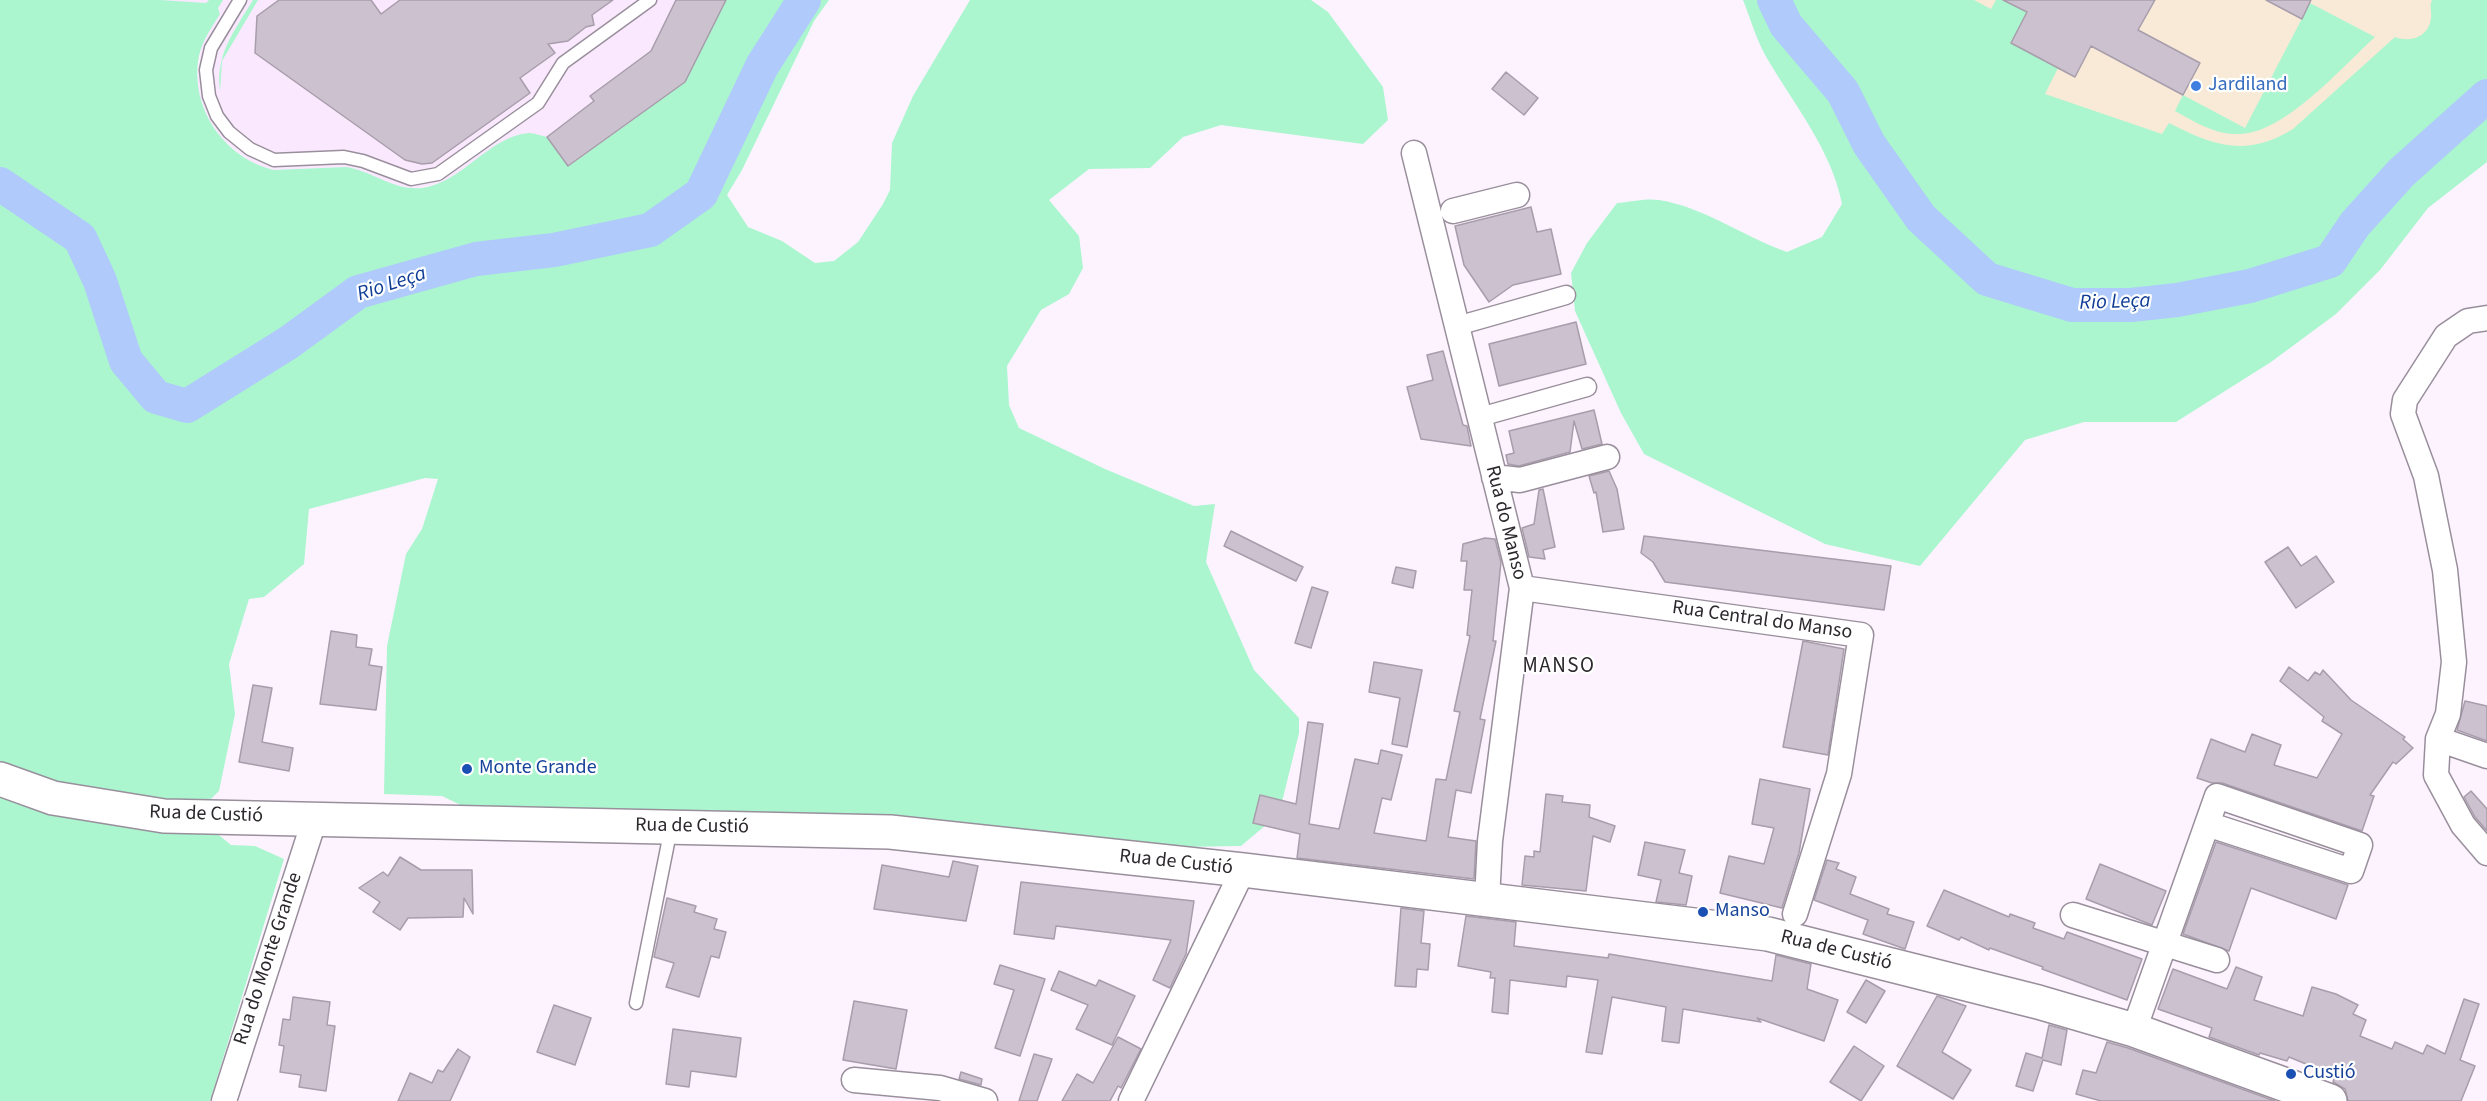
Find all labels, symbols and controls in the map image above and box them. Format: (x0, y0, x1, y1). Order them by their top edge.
place label: Jardiland (2208, 74, 2288, 98)
marker: Jardiland (2189, 79, 2203, 93)
water label: Rio Leça (354, 262, 430, 308)
water label: Rio Leça (2079, 289, 2151, 317)
street label: Rua do Manso (1479, 463, 1531, 583)
street label: Rua Central do Manso (1670, 596, 1854, 646)
district label: MANSO (1523, 654, 1595, 680)
place label: Monte Grande (479, 757, 597, 781)
marker: Monte Grande (460, 762, 474, 776)
street label: Rua de Custió (149, 801, 263, 829)
street label: Rua de Custió (635, 814, 749, 840)
street label: Rua de Custió (1118, 845, 1234, 881)
street label: Rua do Monte Grande (230, 870, 308, 1048)
place label: Manso (1715, 900, 1770, 924)
marker: Manso (1696, 905, 1710, 919)
street label: Rua de Custió (1778, 926, 1894, 976)
place label: Custió (2303, 1062, 2356, 1086)
marker: Custió (2284, 1067, 2298, 1081)

